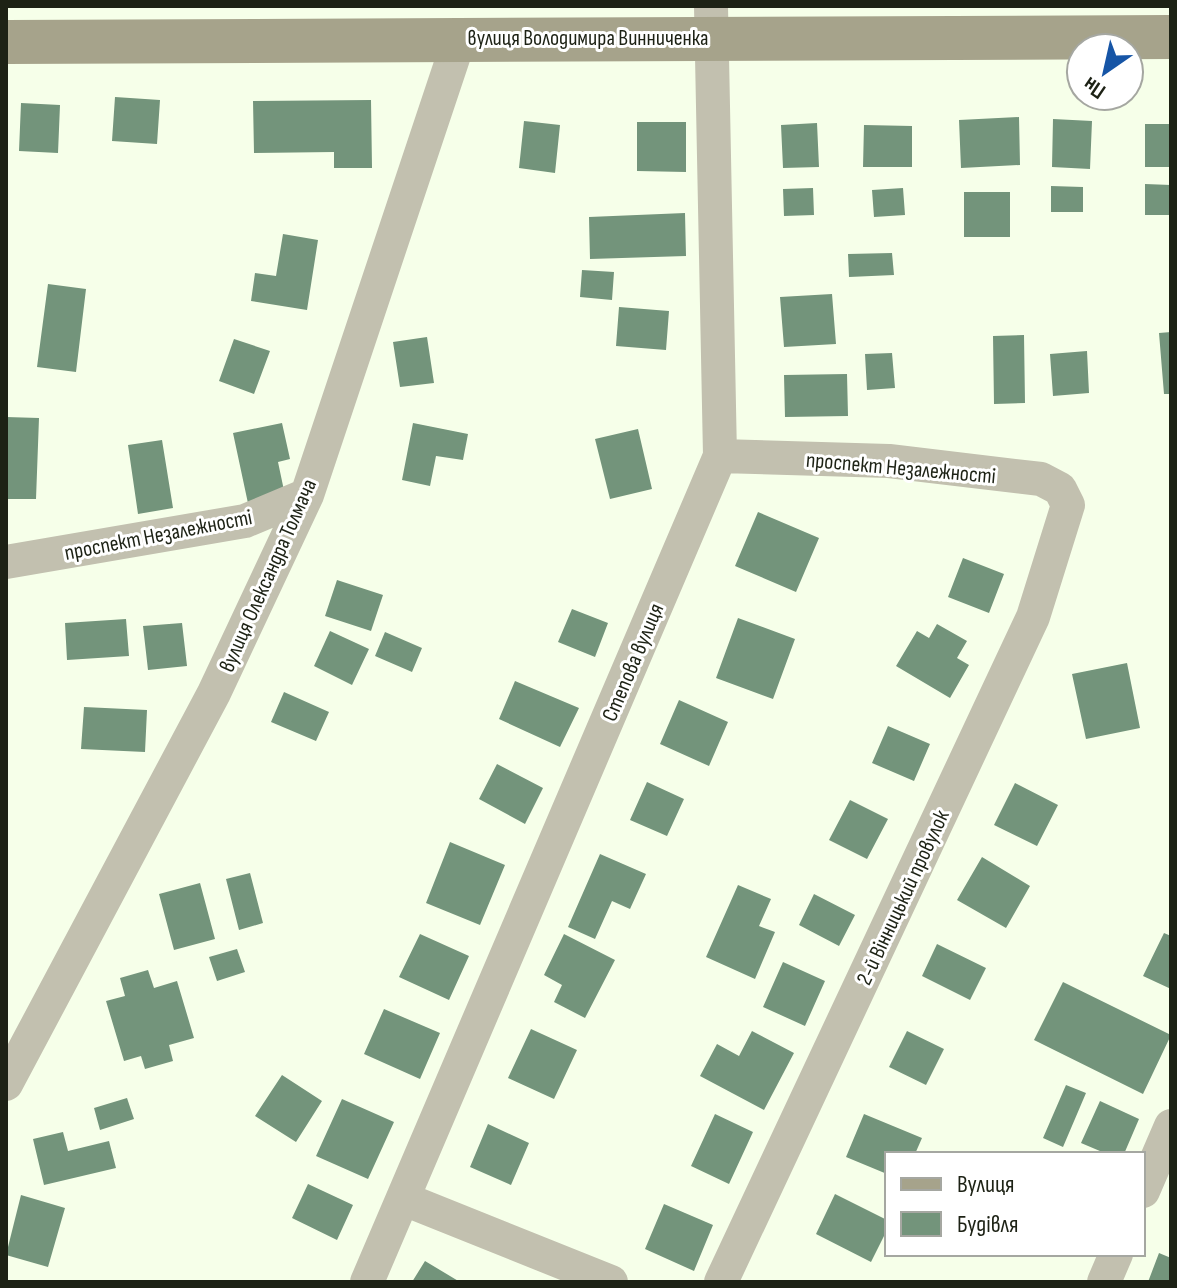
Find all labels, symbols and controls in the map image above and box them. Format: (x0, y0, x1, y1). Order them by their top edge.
street label: вулиця Володимира Винниченка (468, 25, 709, 52)
north arrow (1065, 32, 1145, 112)
text: Пн (1078, 70, 1111, 104)
street label: проспект Незалежності (805, 447, 997, 490)
street label: вулиця Олександра Толмача (214, 475, 323, 676)
street label: проспект Незалежності (62, 504, 254, 567)
street label: Степова вулиця (596, 600, 670, 726)
street label: 2-й Вінницький провулок (851, 805, 956, 989)
legend (885, 1152, 1145, 1256)
text: Вулиця (957, 1170, 1015, 1199)
text: Будівля (957, 1210, 1018, 1239)

